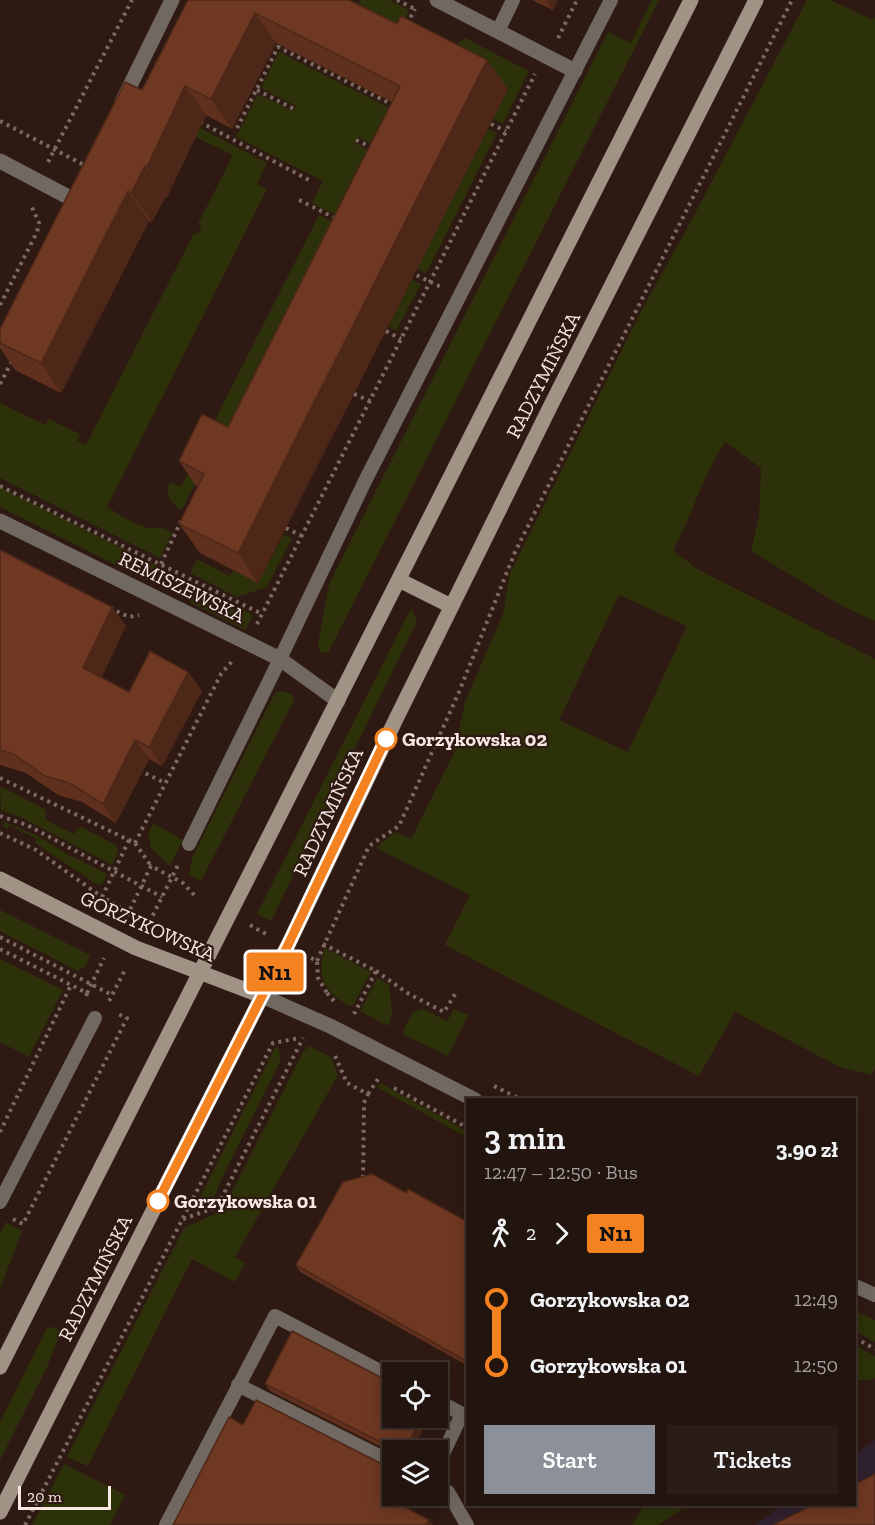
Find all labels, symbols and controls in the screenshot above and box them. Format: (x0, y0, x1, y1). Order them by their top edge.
street label: RADZYMIŃSKA (501, 307, 586, 442)
street label: REMISZEWSKA (115, 546, 250, 628)
place label: Gorzykowska 02 (402, 727, 547, 751)
marker: Gorzykowska 02 (375, 728, 397, 750)
street label: RADZYMIŃSKA (288, 743, 369, 880)
street label: GORZYKOWSKA (77, 885, 220, 967)
line badge: N11 (240, 952, 310, 992)
text: N11 (259, 960, 291, 985)
text: 3 min (484, 1118, 565, 1157)
text: 3.90 zł (776, 1136, 838, 1163)
text: 12:47 – 12:50 · Bus (484, 1160, 638, 1184)
place label: Gorzykowska 01 (174, 1189, 316, 1213)
marker: Gorzykowska 01 (147, 1190, 169, 1212)
street label: RADZYMIŃSKA (53, 1210, 138, 1345)
icon: walk (484, 1217, 517, 1250)
icon: forward (545, 1217, 578, 1250)
text: 2 (526, 1221, 536, 1245)
text: N11 (599, 1221, 632, 1246)
text: Gorzykowska 02 (530, 1286, 690, 1313)
text: 12:49 (794, 1287, 838, 1311)
text: Gorzykowska 01 (530, 1352, 687, 1379)
text: 12:50 (794, 1353, 838, 1377)
map controls (382, 1362, 448, 1506)
button: locate (382, 1362, 448, 1428)
button: Start (484, 1425, 655, 1494)
button: Tickets (667, 1425, 838, 1494)
button: layers (382, 1440, 448, 1506)
scale bar (18, 1483, 111, 1510)
text: 20 m (27, 1487, 62, 1506)

